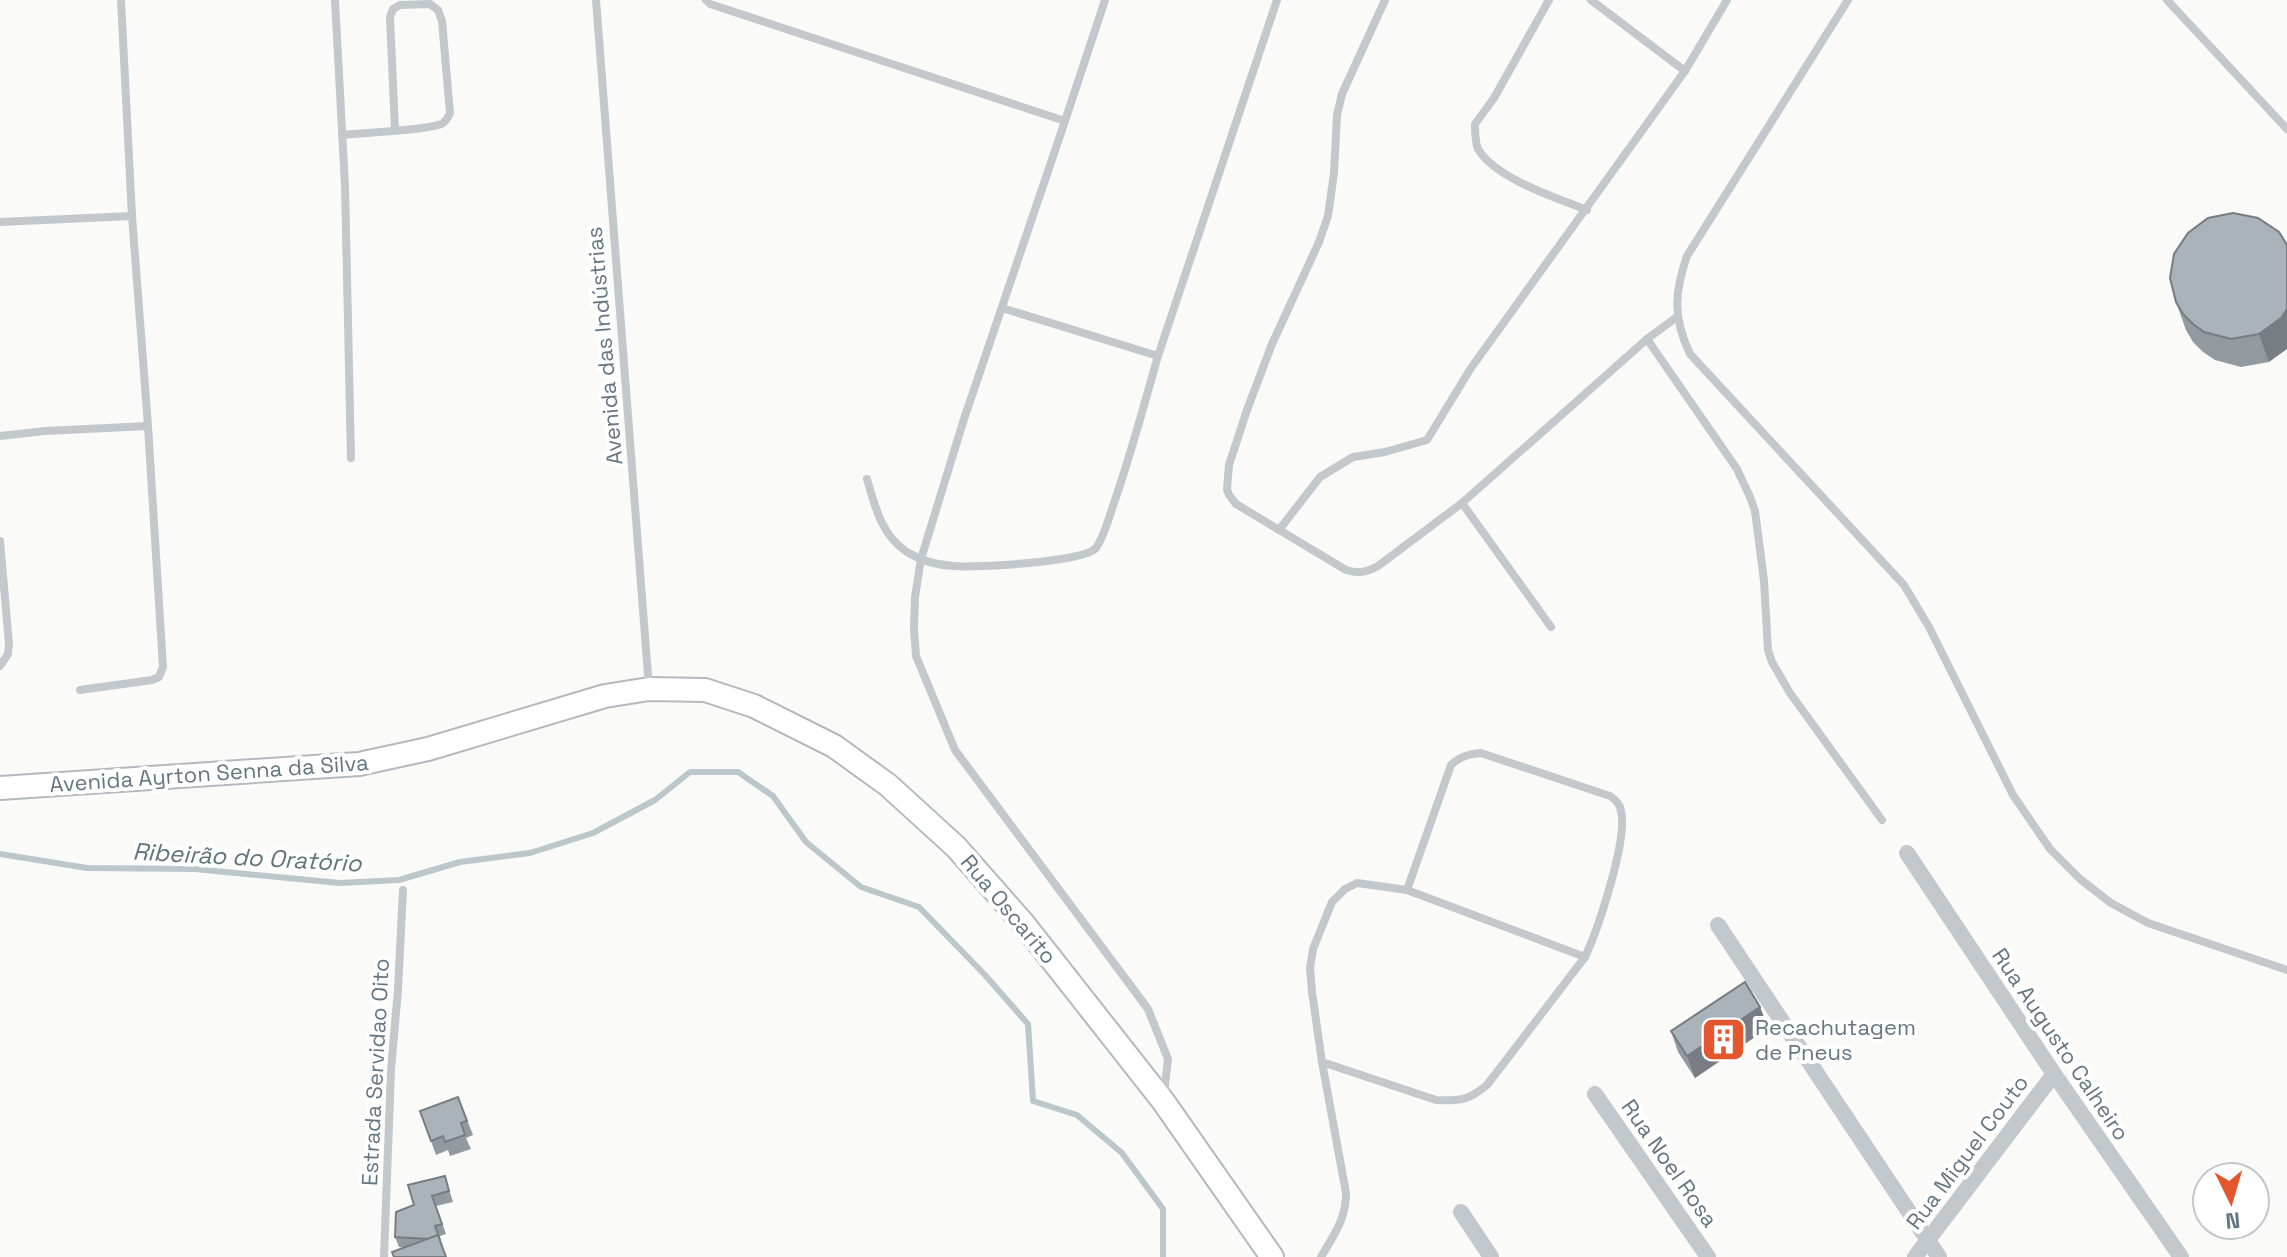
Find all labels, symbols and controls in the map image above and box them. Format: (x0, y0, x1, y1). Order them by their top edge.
street label: Avenida das Indústrias (580, 226, 628, 466)
street label: Avenida Ayrton Senna da Silva (49, 748, 370, 798)
water label: Ribeirão do Oratório (132, 836, 363, 879)
street label: Rua Oscarito (955, 848, 1063, 970)
street label: Rua Augusto Calheiro (1986, 942, 2136, 1146)
street label: Estrada Servidao Oito (355, 958, 395, 1186)
place label: Recachutagem de Pneus (1755, 1013, 1916, 1066)
building icon: Recachutagem de Pneus (1700, 1016, 1748, 1064)
street label: Rua Miguel Couto (1900, 1069, 2034, 1235)
street label: Rua Noel Rosa (1616, 1094, 1725, 1233)
north arrow (2191, 1161, 2271, 1241)
text: N (2224, 1206, 2241, 1236)

